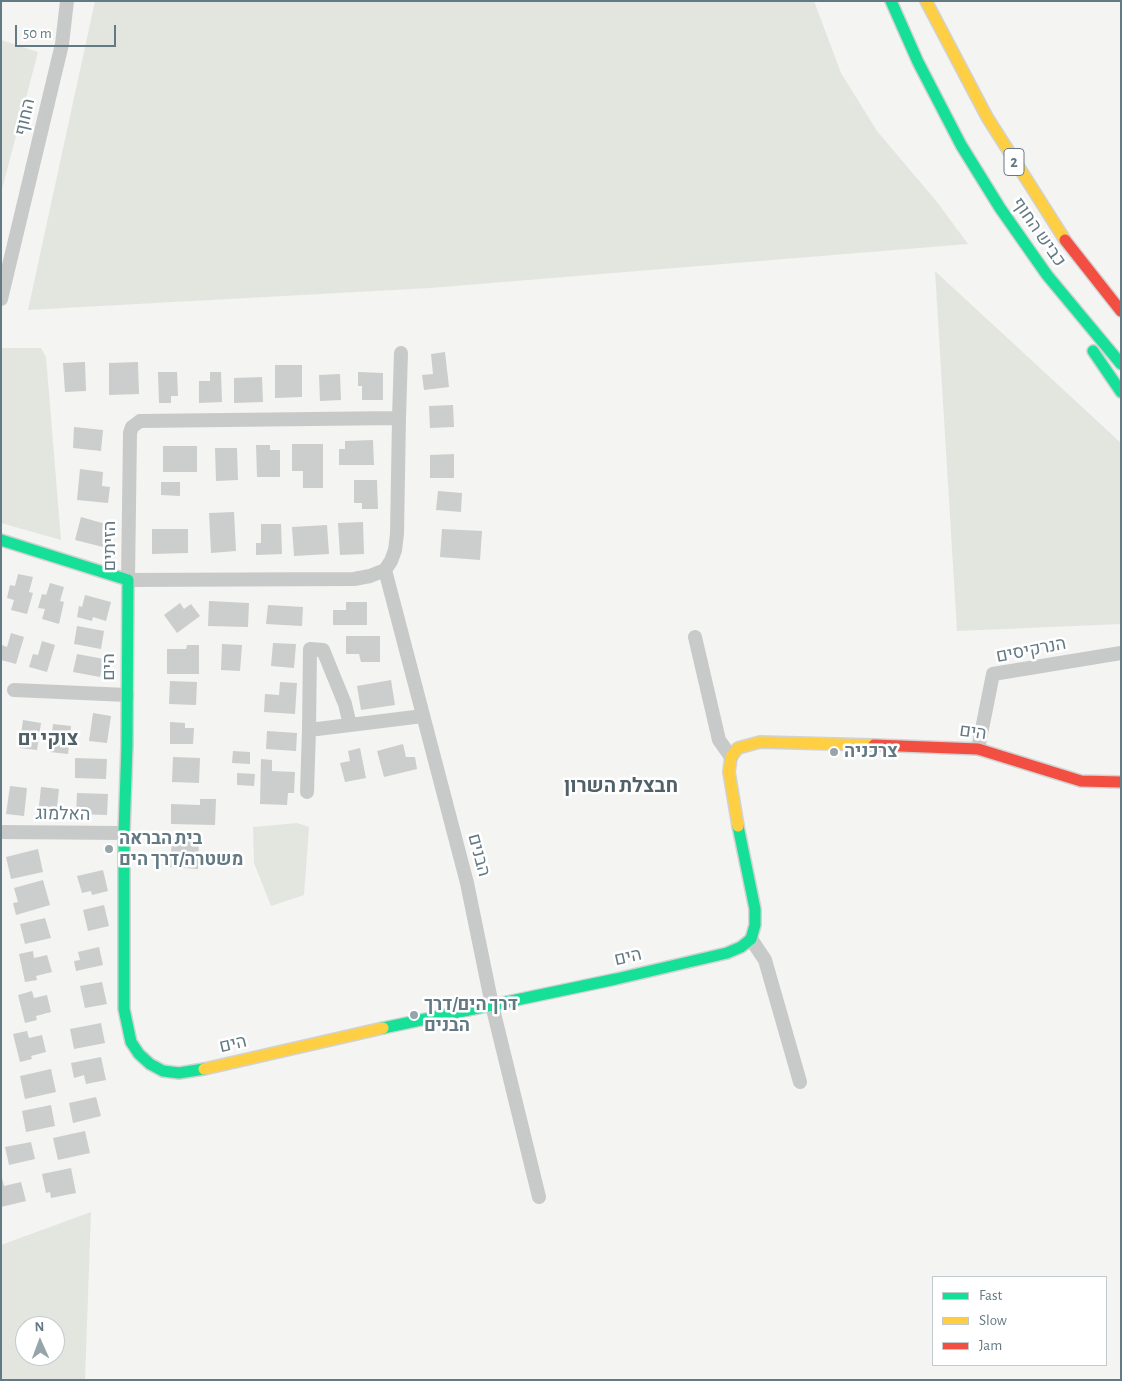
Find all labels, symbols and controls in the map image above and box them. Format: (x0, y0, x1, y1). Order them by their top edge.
scale bar (18, 15, 119, 47)
text: 50 m (23, 26, 52, 41)
street label: החוף (10, 96, 40, 138)
road number: 2 (1004, 148, 1024, 176)
street label: כביש החוף (1007, 193, 1071, 271)
street label: הזיתים (99, 521, 121, 571)
street label: הנרקיסים (994, 633, 1068, 667)
street label: הים (98, 653, 120, 681)
street label: הים (958, 719, 988, 745)
district label: צוקי ים (18, 727, 78, 751)
place label: צרכניה (844, 741, 898, 763)
marker: צרכניה (828, 746, 840, 758)
district label: חבצלת השרון (564, 774, 678, 798)
street label: האלמוג (35, 803, 91, 825)
place label: בית הבראה משטרה/דרך הים (119, 828, 243, 871)
street label: הבנים (463, 831, 495, 879)
marker: בית הבראה משטרה/דרך הים (103, 843, 115, 855)
street label: הים (612, 943, 644, 971)
place label: דרך הים/דרך הבנים (424, 994, 518, 1036)
marker: דרך הים/דרך הבנים (408, 1009, 420, 1021)
street label: הים (217, 1030, 249, 1058)
legend (932, 1276, 1107, 1366)
text: Fast (979, 1288, 1002, 1303)
text: Slow (979, 1313, 1007, 1328)
north arrow (15, 1316, 65, 1366)
text: N (34, 1320, 45, 1334)
text: Jam (979, 1338, 1002, 1353)

